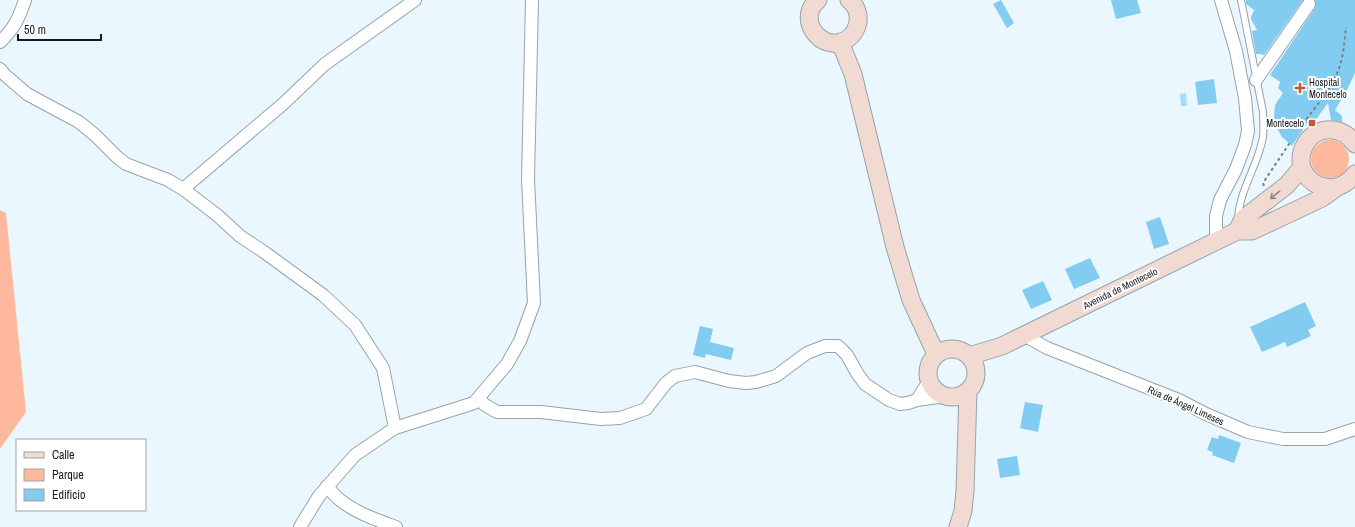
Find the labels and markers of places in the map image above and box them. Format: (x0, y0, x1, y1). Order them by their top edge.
place label: Hospital Montecelo (1309, 76, 1347, 101)
marker: Hospital Montecelo (1294, 82, 1306, 94)
place label: Montecelo (1266, 117, 1304, 130)
marker: Montecelo (1307, 118, 1317, 128)

